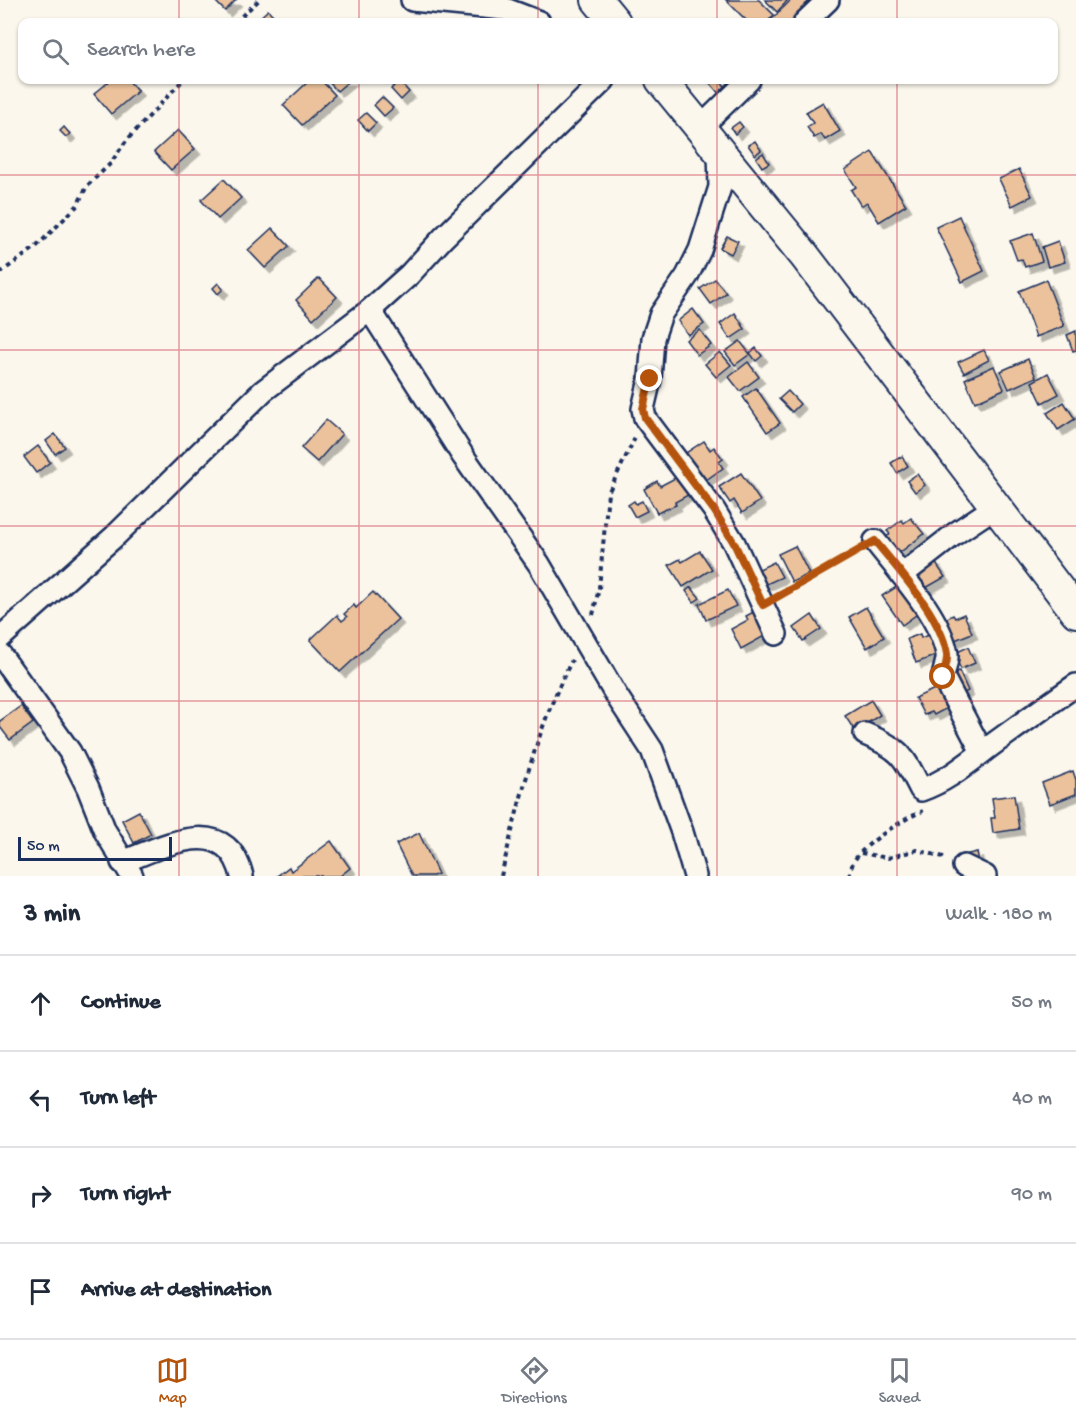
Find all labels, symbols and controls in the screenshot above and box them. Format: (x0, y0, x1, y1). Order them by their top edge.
search box (18, 18, 1058, 84)
icon: search (39, 35, 72, 68)
text: Search here (87, 38, 195, 64)
route end (636, 365, 662, 391)
route start (929, 663, 955, 689)
scale bar (18, 834, 172, 862)
text: 50 m (27, 838, 60, 857)
text: 3 min (24, 900, 80, 931)
text: Walk · 180 m (945, 904, 1052, 927)
icon: ahead (24, 987, 57, 1020)
text: Continue (81, 990, 161, 1016)
text: 50 m (1011, 992, 1052, 1015)
icon: left (24, 1083, 57, 1116)
text: Turn left (81, 1086, 155, 1112)
text: 40 m (1012, 1088, 1052, 1111)
icon: right (24, 1179, 57, 1212)
text: Turn right (81, 1182, 169, 1208)
text: 90 m (1012, 1184, 1052, 1207)
icon: arrive (24, 1275, 57, 1308)
text: Arrive at destination (81, 1278, 271, 1304)
tab: Map (156, 1354, 189, 1409)
tab: Directions (501, 1354, 567, 1409)
tab: Saved (879, 1354, 920, 1409)

